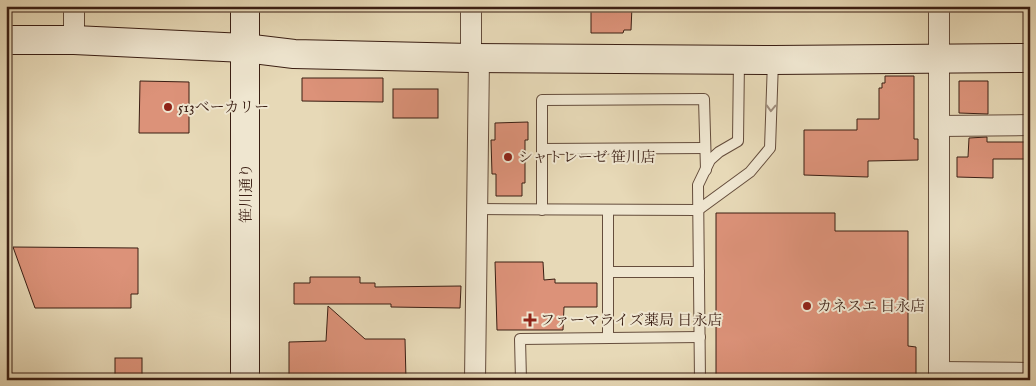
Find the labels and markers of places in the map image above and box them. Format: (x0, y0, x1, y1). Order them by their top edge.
place label: 513ベーカリー (178, 98, 269, 117)
marker: 513ベーカリー (162, 101, 174, 113)
place label: シャトレーゼ 笹川店 (518, 148, 656, 167)
marker: シャトレーゼ 笹川店 (502, 151, 514, 163)
place label: カネスエ 日永店 (817, 297, 925, 316)
marker: カネスエ 日永店 (801, 300, 813, 312)
place label: ファーマライズ薬局 日永店 (540, 311, 722, 330)
marker: ファーマライズ薬局 日永店 (524, 314, 536, 326)

